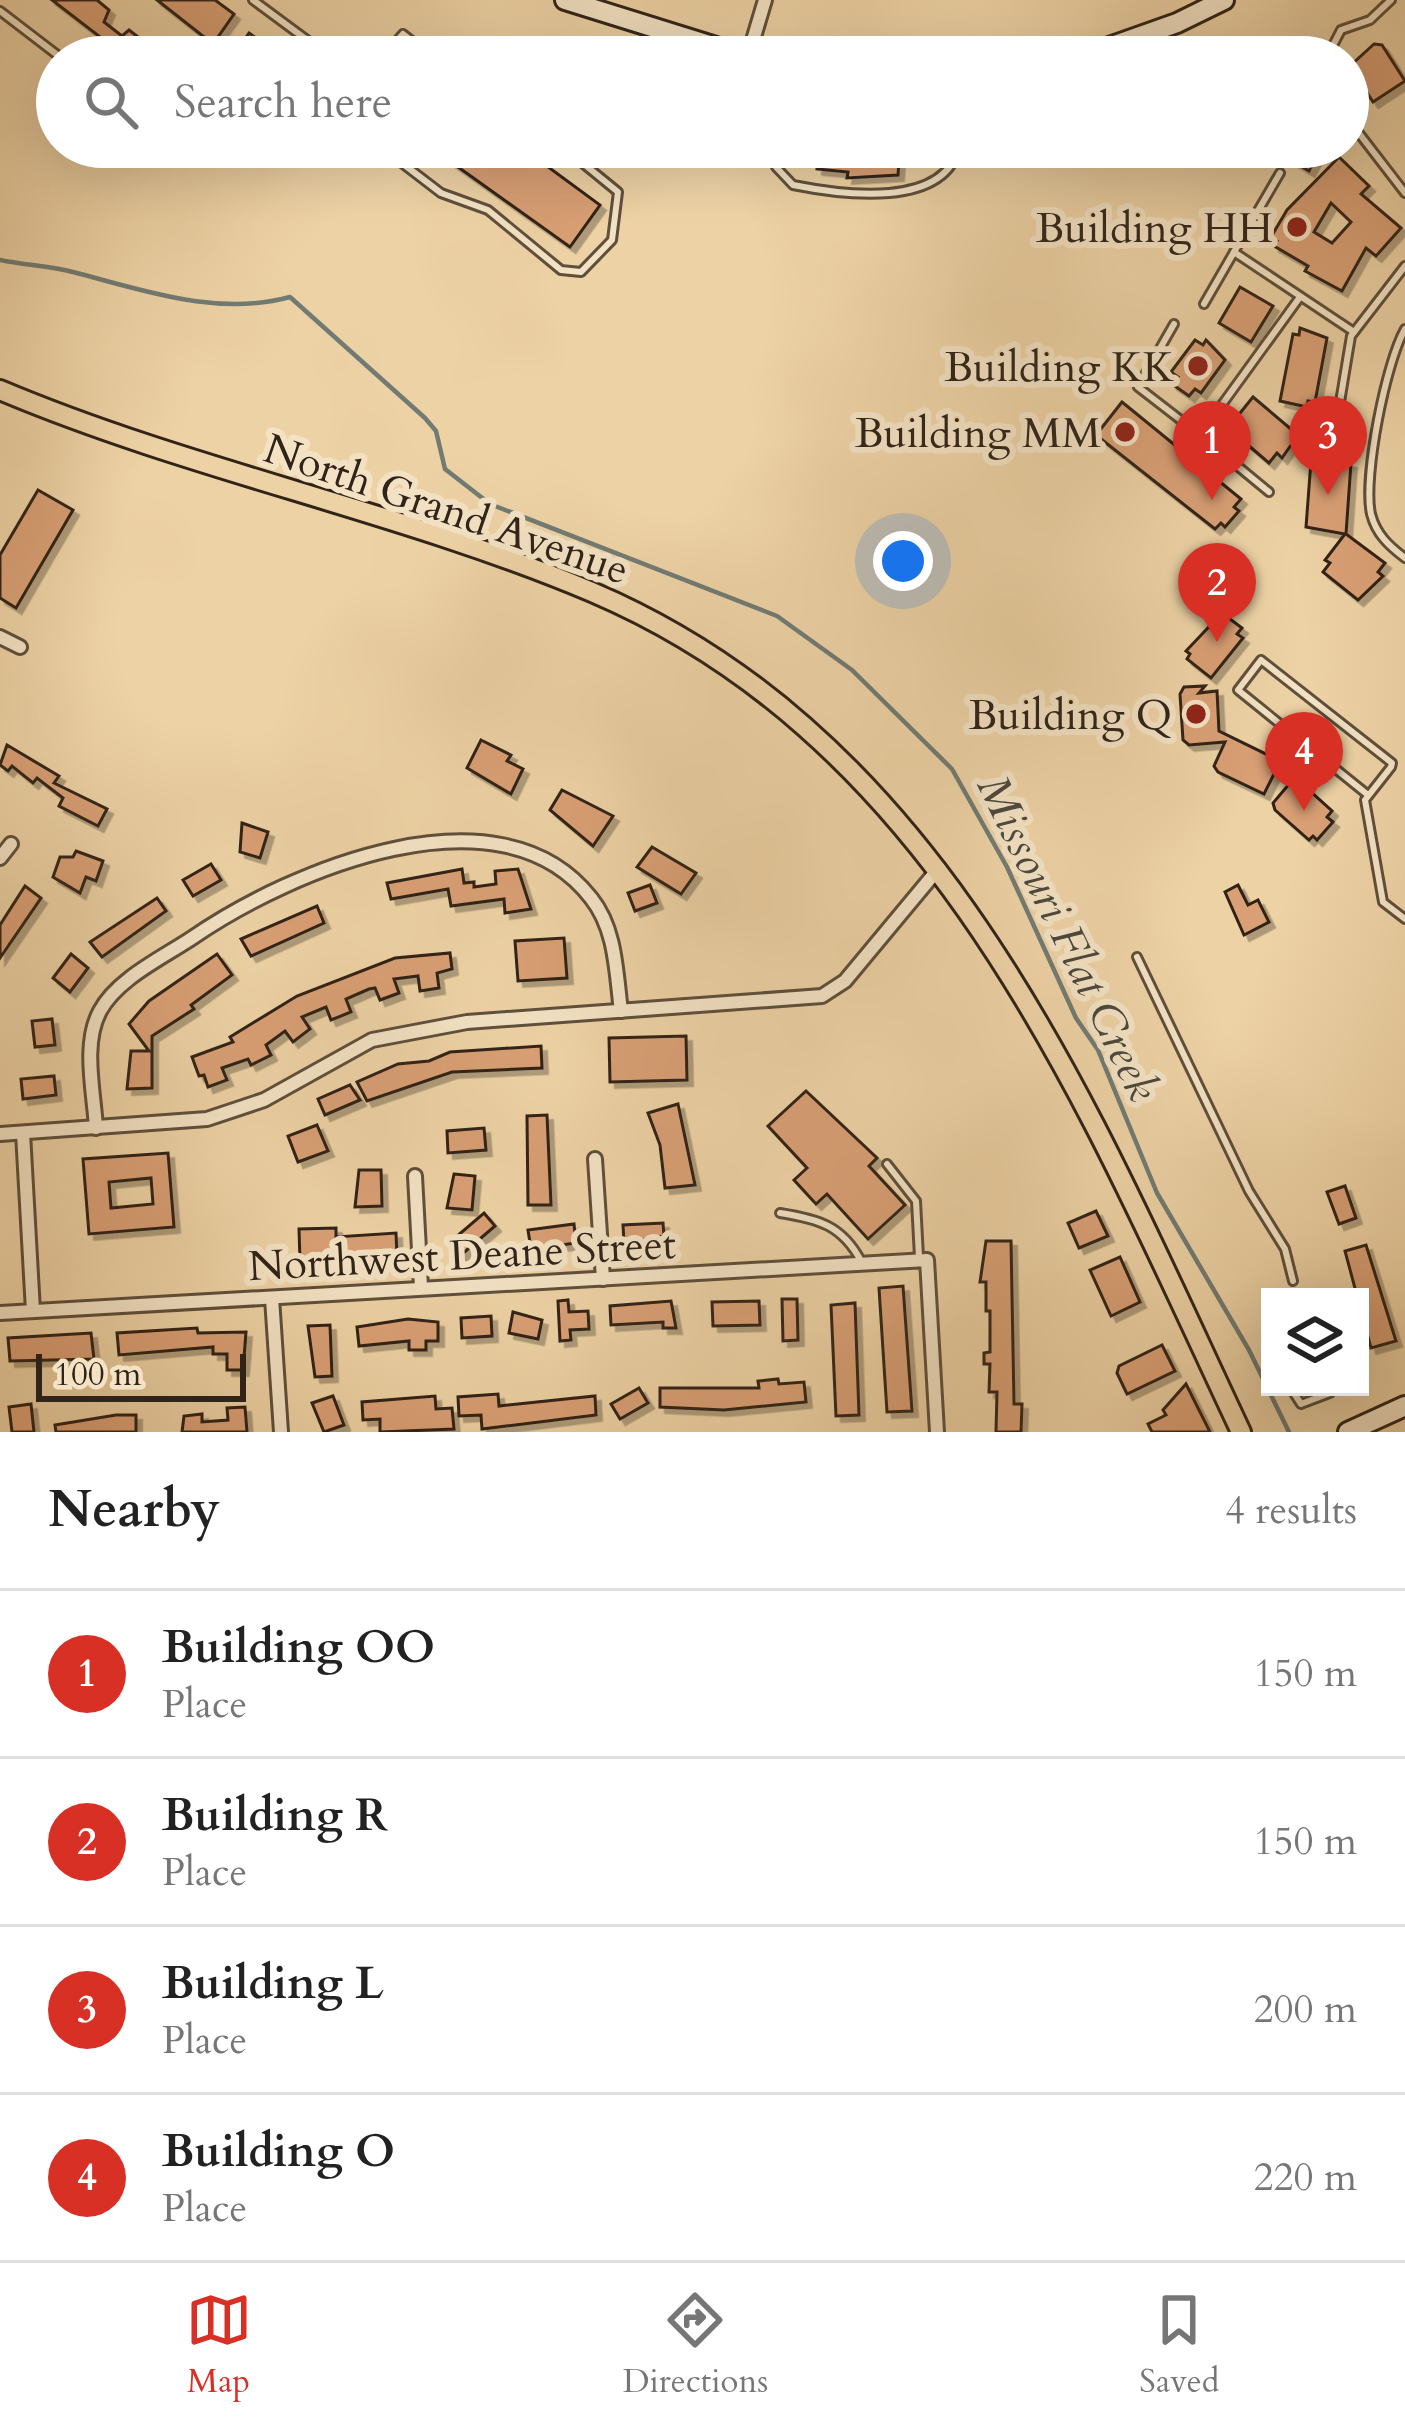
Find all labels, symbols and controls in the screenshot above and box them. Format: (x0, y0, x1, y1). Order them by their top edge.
search box (36, 36, 1369, 168)
icon: search (78, 69, 144, 135)
text: Search here (174, 72, 392, 133)
place label: Building HH (1036, 200, 1273, 257)
marker: Building HH (1284, 214, 1310, 240)
place label: Building KK (945, 339, 1175, 396)
marker: Building KK (1185, 353, 1211, 379)
pin: 3 (1289, 396, 1367, 495)
pin: 1 (1173, 401, 1251, 500)
place label: Building MM (855, 405, 1101, 462)
marker: Building MM (1112, 419, 1138, 445)
street label: North Grand Avenue (257, 420, 636, 599)
your location (873, 531, 933, 591)
pin: 2 (1178, 543, 1256, 642)
place label: Building Q (969, 687, 1172, 744)
marker: Building Q (1183, 701, 1209, 727)
pin: 4 (1265, 712, 1343, 811)
water label: Missouri Flat Creek (962, 764, 1173, 1111)
street label: Northwest Deane Street (247, 1216, 677, 1295)
map controls (1261, 1288, 1369, 1396)
button: layers (1261, 1288, 1369, 1396)
scale bar (36, 1348, 246, 1401)
text: 100 m (54, 1352, 141, 1397)
text: Nearby (48, 1475, 220, 1545)
text: 4 results (1225, 1484, 1357, 1537)
text: Building OO (162, 1617, 435, 1678)
text: 1 (77, 1647, 97, 1700)
text: 150 m (1254, 1647, 1357, 1700)
text: Place (162, 1678, 247, 1731)
text: Building R (162, 1785, 388, 1846)
text: 2 (77, 1815, 97, 1868)
text: 150 m (1254, 1815, 1357, 1868)
text: Place (162, 1846, 247, 1899)
text: Building L (162, 1953, 383, 2014)
text: 3 (77, 1983, 97, 2036)
text: 200 m (1254, 1983, 1357, 2036)
text: Place (162, 2014, 247, 2067)
text: Building O (162, 2121, 395, 2182)
text: 4 (77, 2151, 97, 2204)
text: 220 m (1254, 2151, 1357, 2204)
text: Place (162, 2182, 247, 2235)
tab: Map (186, 2287, 252, 2404)
tab: Directions (623, 2287, 768, 2404)
tab: Saved (1139, 2287, 1219, 2404)

